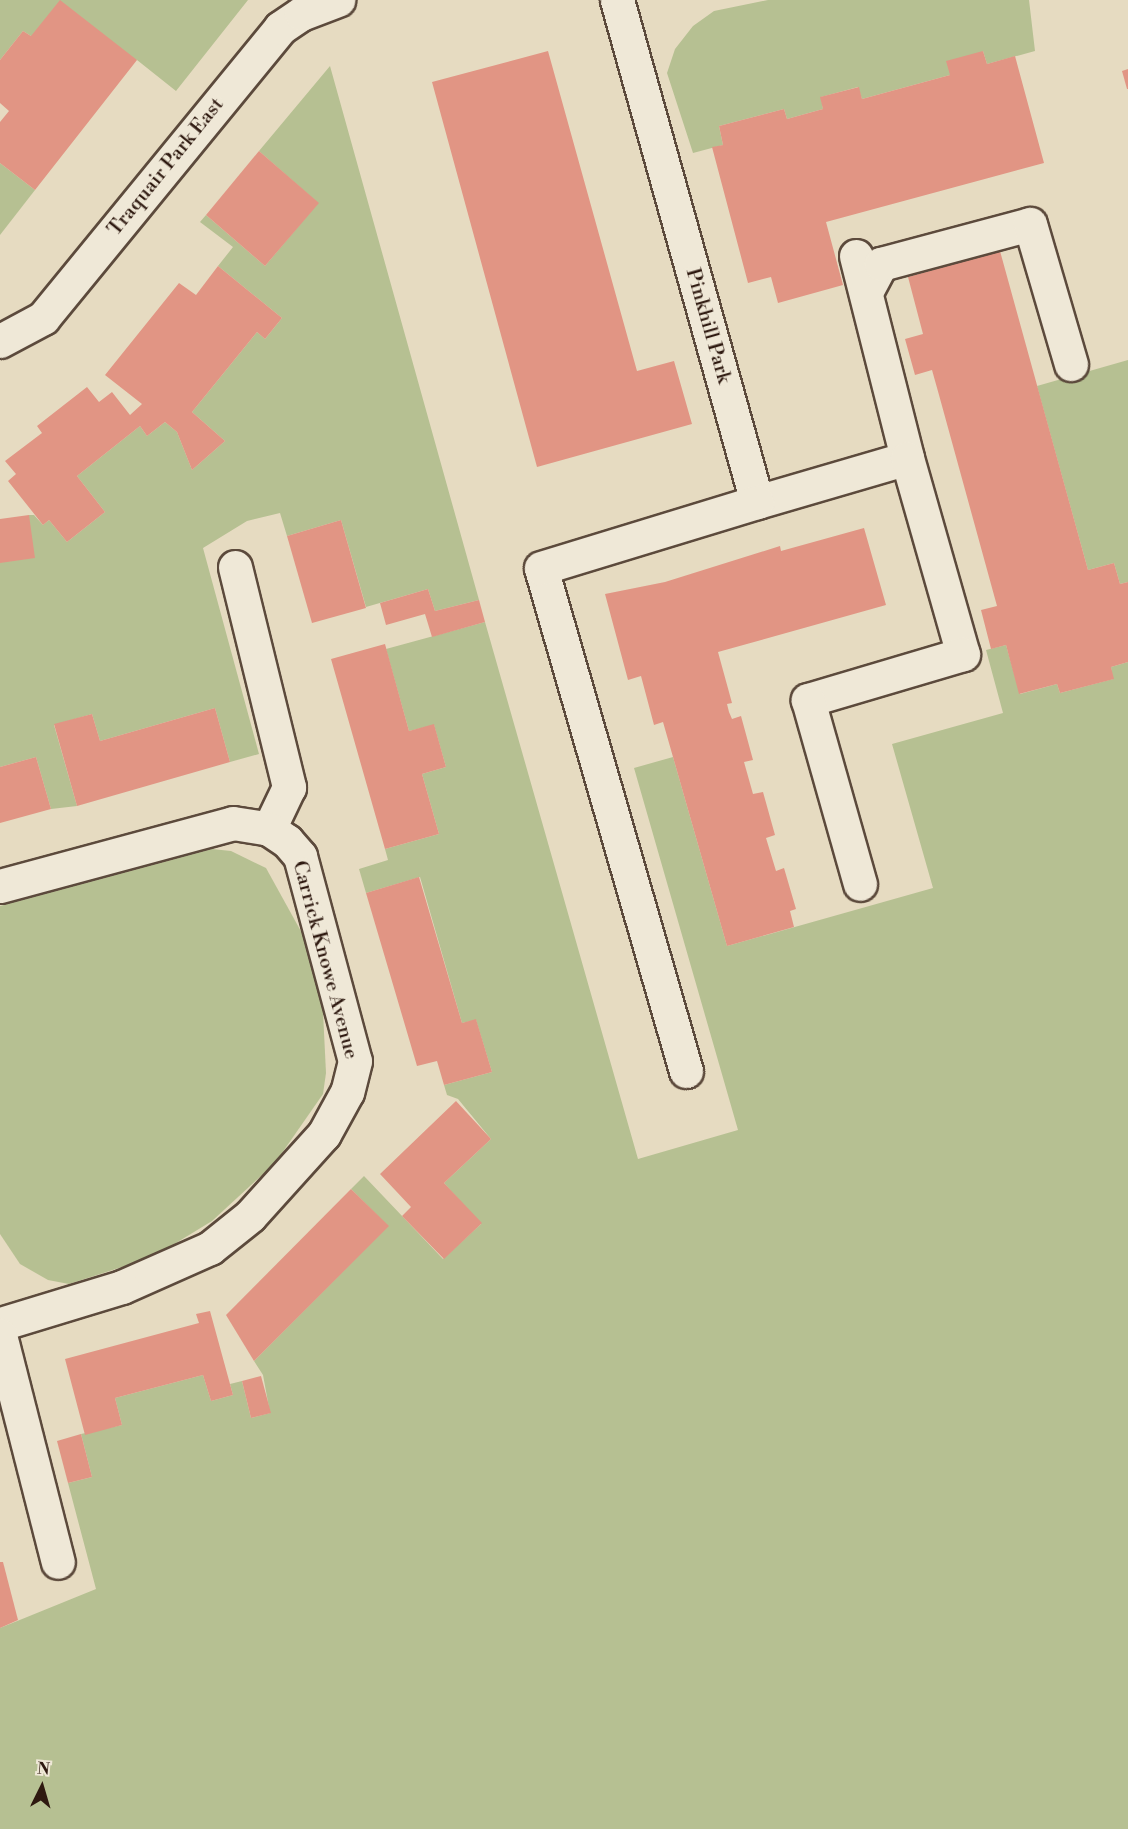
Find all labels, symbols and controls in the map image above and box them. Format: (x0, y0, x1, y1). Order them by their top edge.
street label: Traquair Park East (103, 93, 229, 241)
street label: Pinkhill Park (680, 266, 736, 386)
street label: Carrick Knowe Avenue (287, 858, 363, 1062)
north arrow (12, 1757, 72, 1817)
text: N (36, 1759, 51, 1780)

